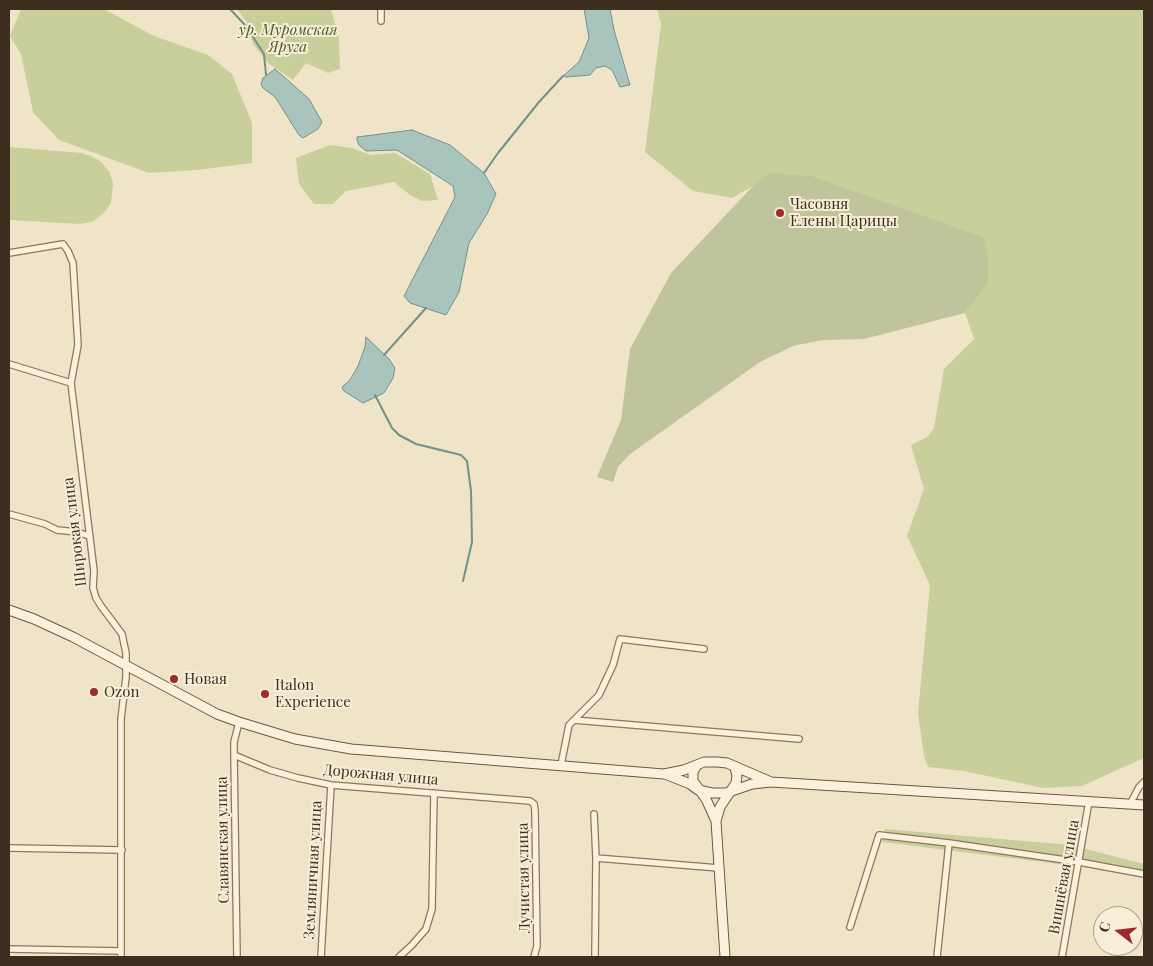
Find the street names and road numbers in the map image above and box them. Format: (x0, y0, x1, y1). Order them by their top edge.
street label: Широкая улица (59, 476, 91, 588)
street label: Дорожная улица (323, 761, 439, 789)
street label: Славянская улица (213, 776, 233, 904)
street label: Земляничная улица (300, 800, 326, 940)
street label: Вишнёвая улица (1045, 818, 1083, 936)
street label: Лучистая улица (514, 822, 534, 934)

